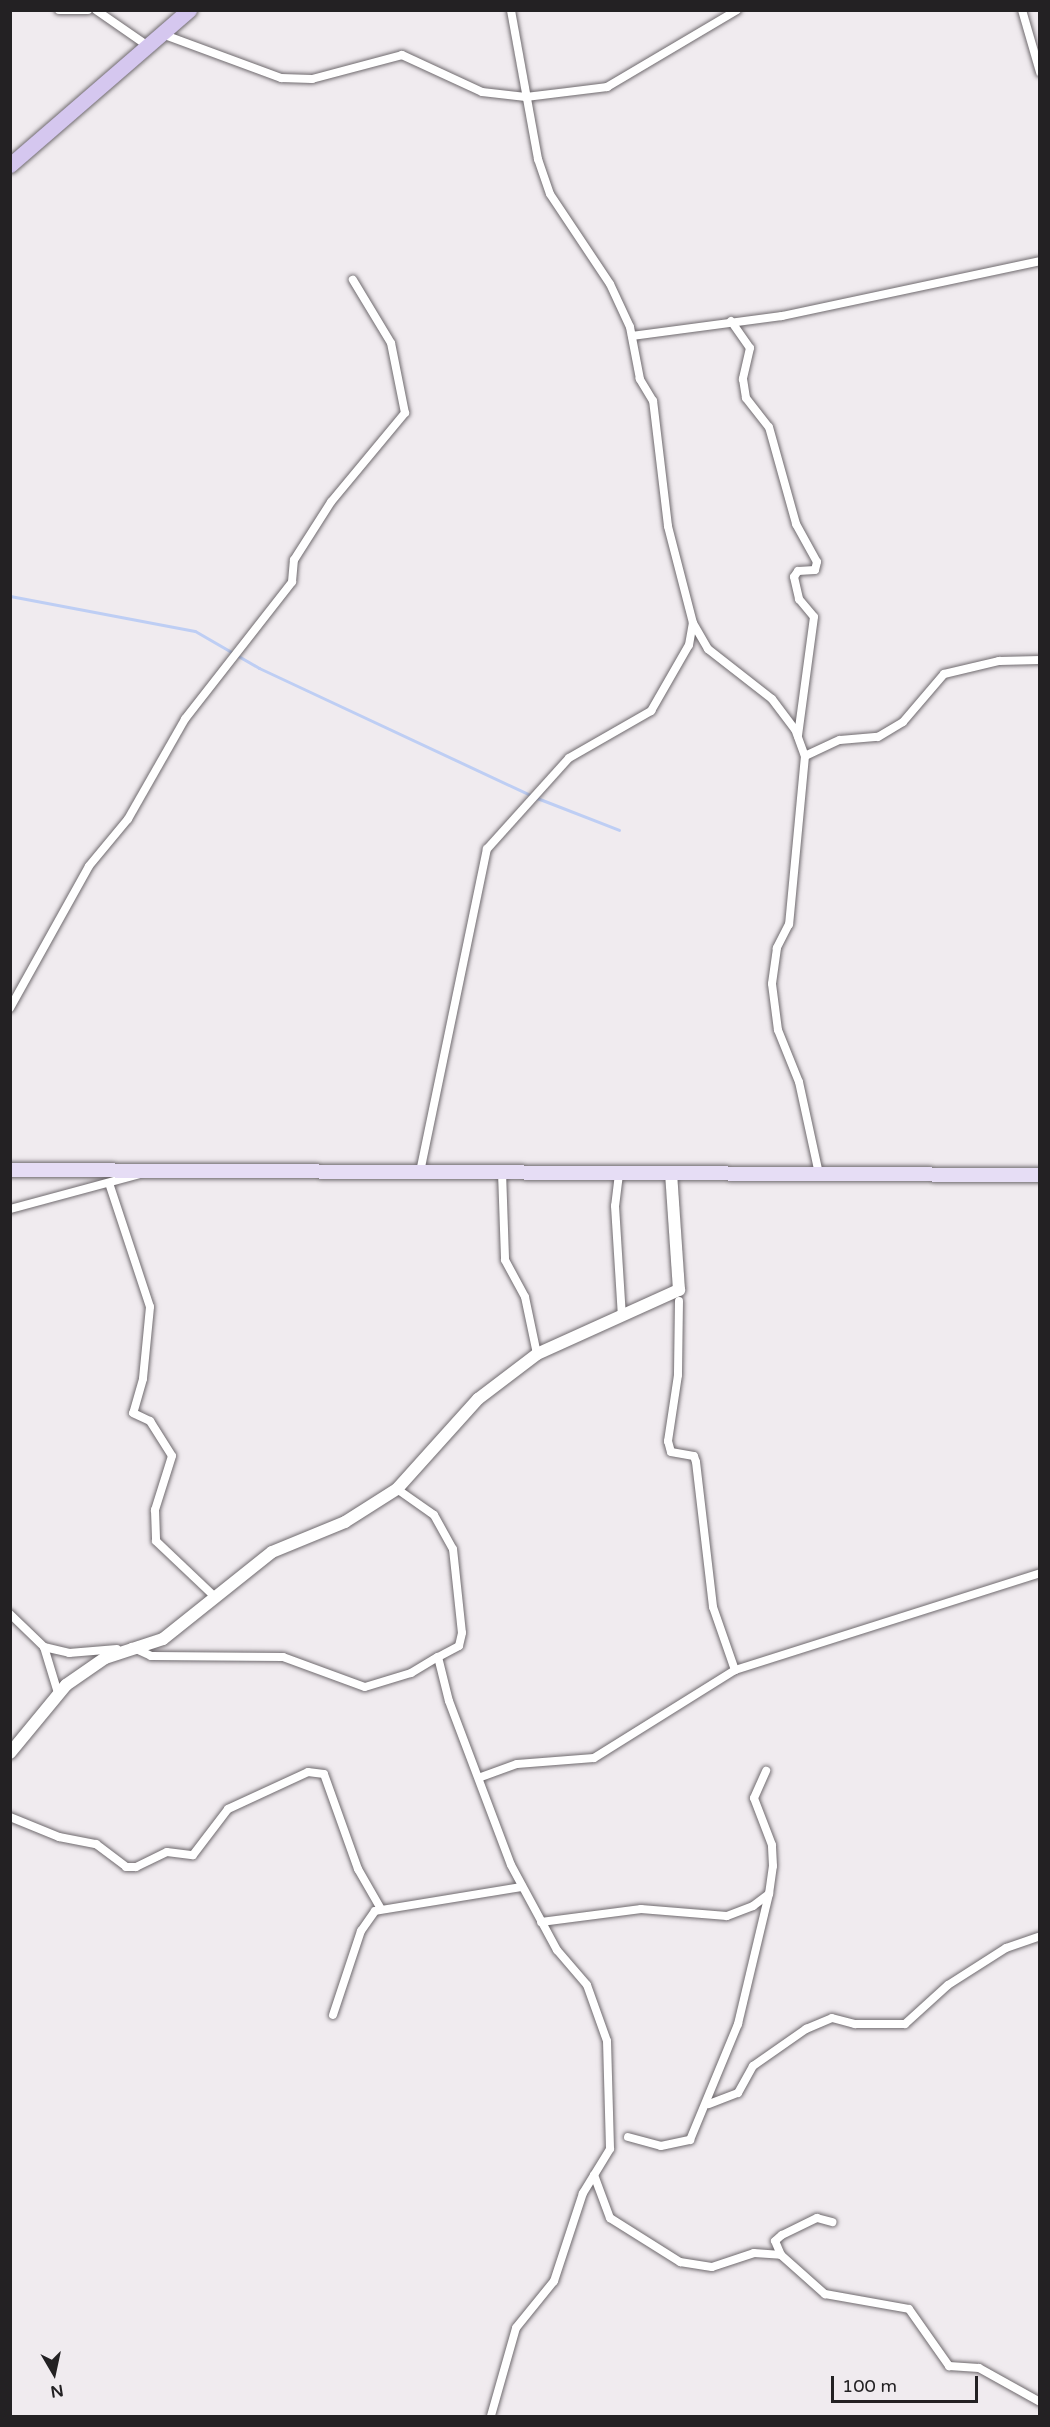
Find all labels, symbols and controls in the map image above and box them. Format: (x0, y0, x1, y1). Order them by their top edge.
north arrow (24, 2343, 84, 2403)
scale bar (834, 2364, 981, 2402)
text: 100 m (842, 2375, 897, 2397)
text: N (49, 2380, 65, 2402)

